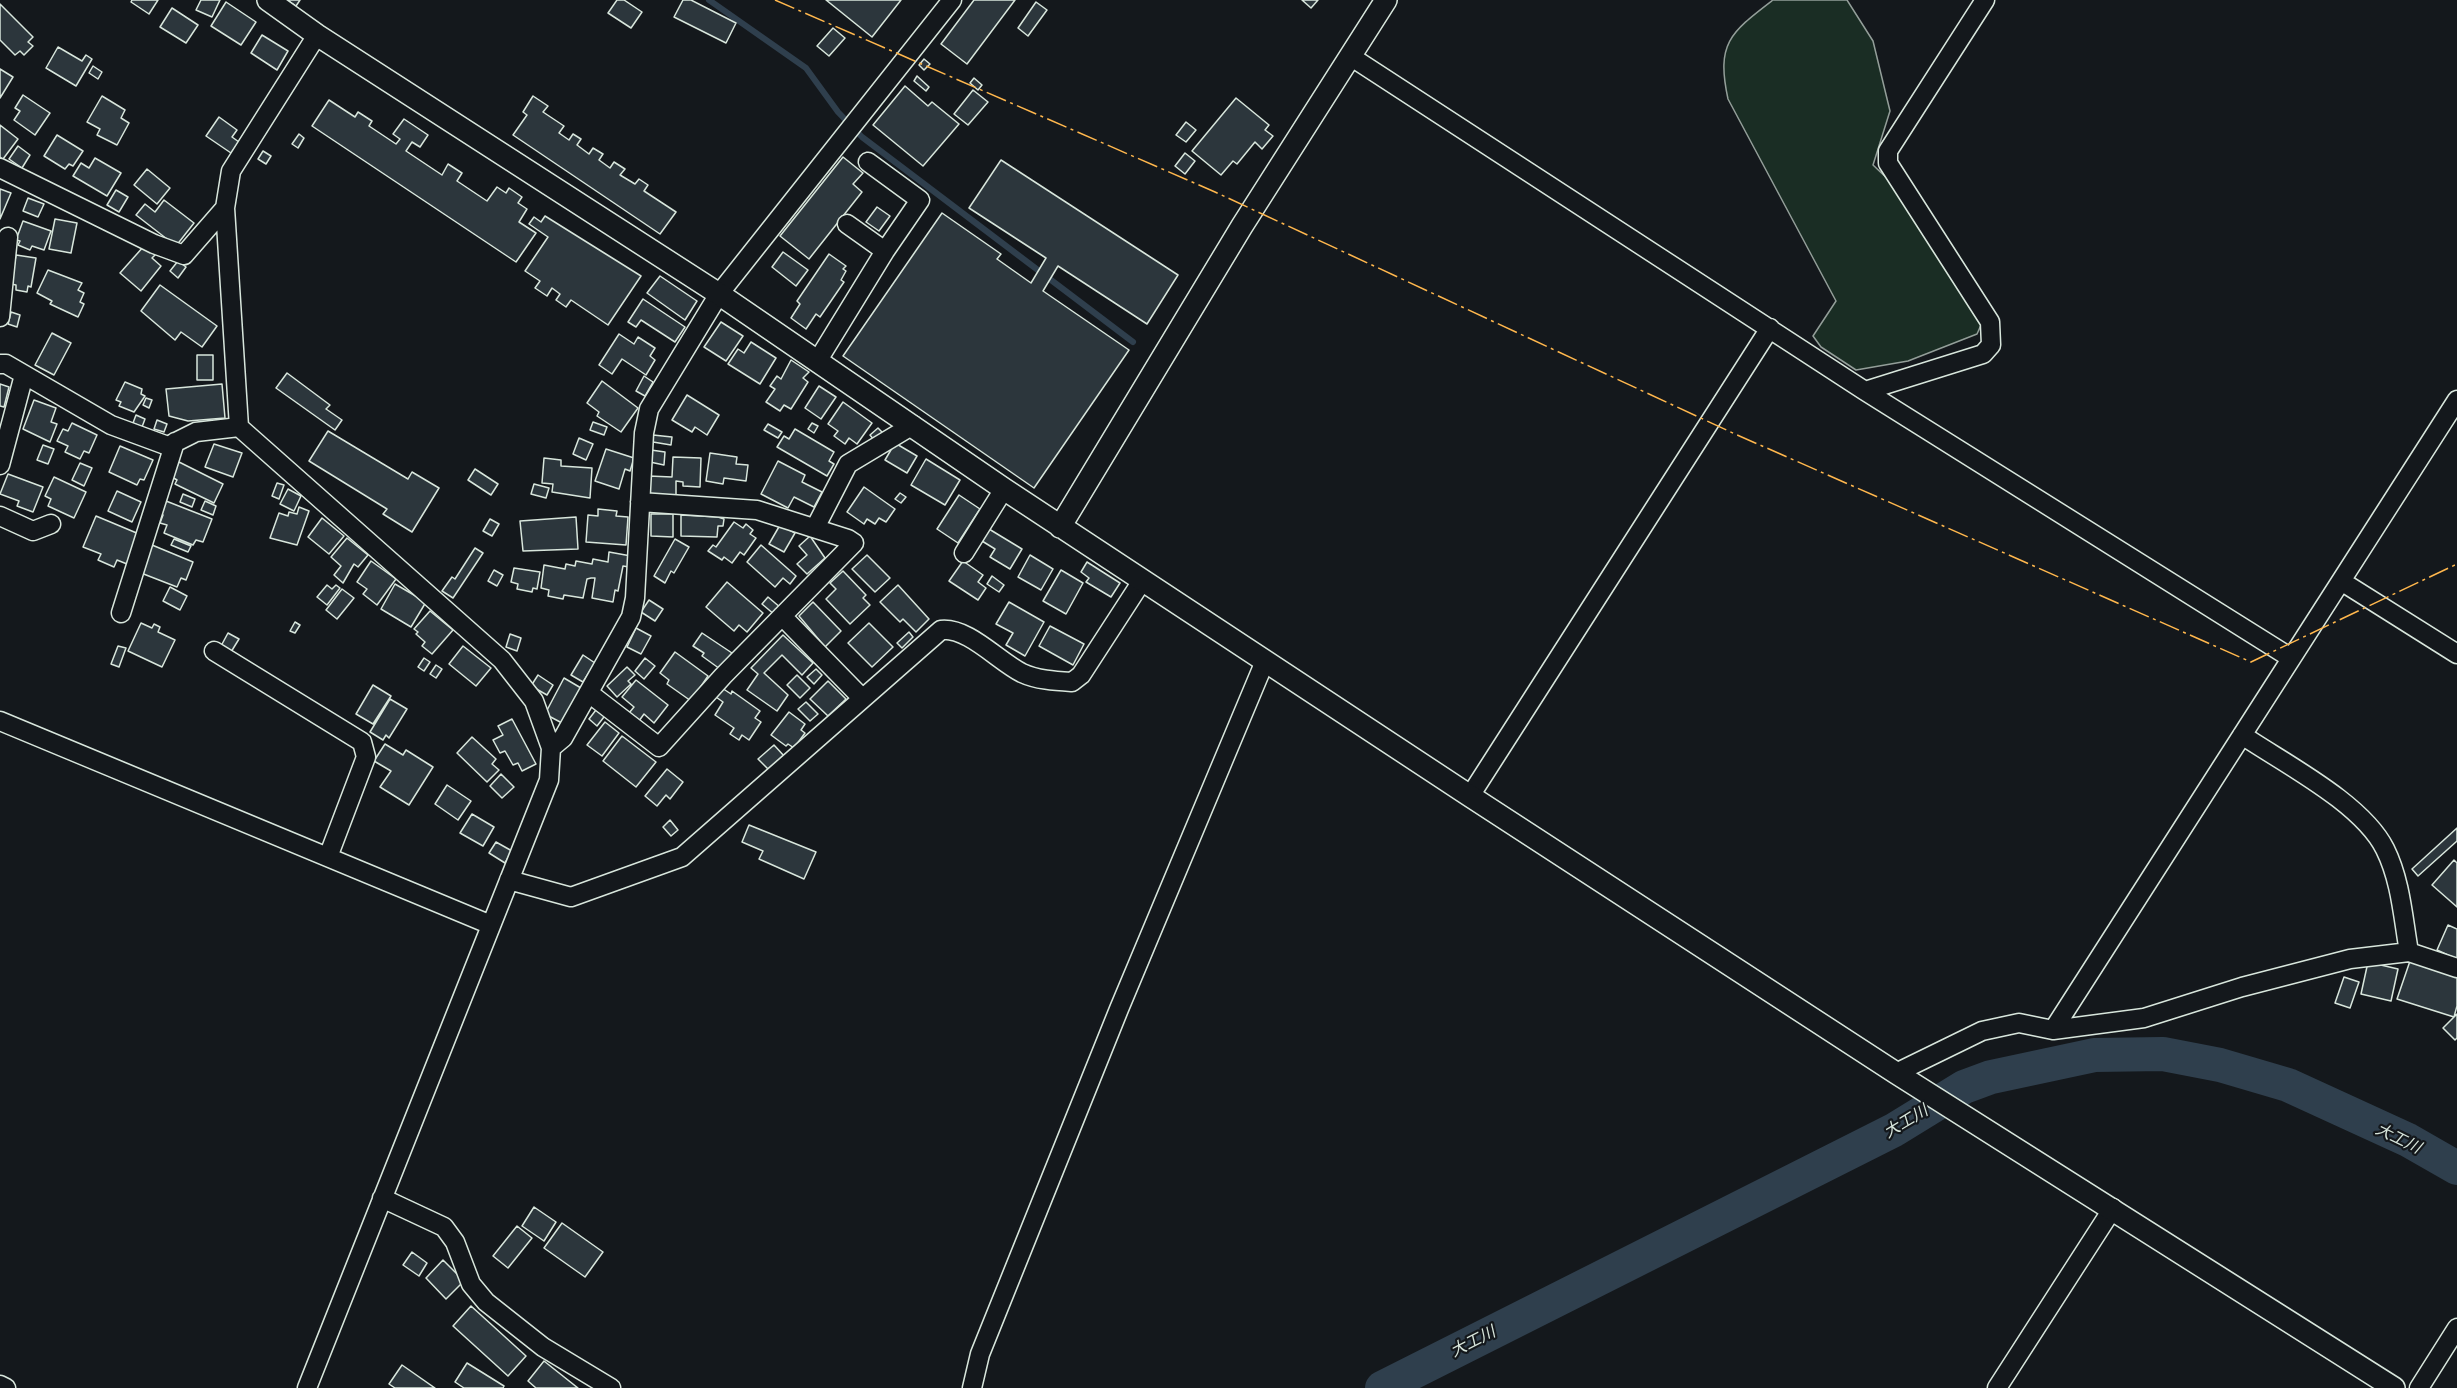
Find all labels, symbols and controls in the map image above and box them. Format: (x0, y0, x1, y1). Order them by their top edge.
water label: 大工川 (1880, 1101, 1932, 1143)
water label: 大工川 (2372, 1120, 2424, 1158)
water label: 大工川 (1447, 1323, 1499, 1361)

